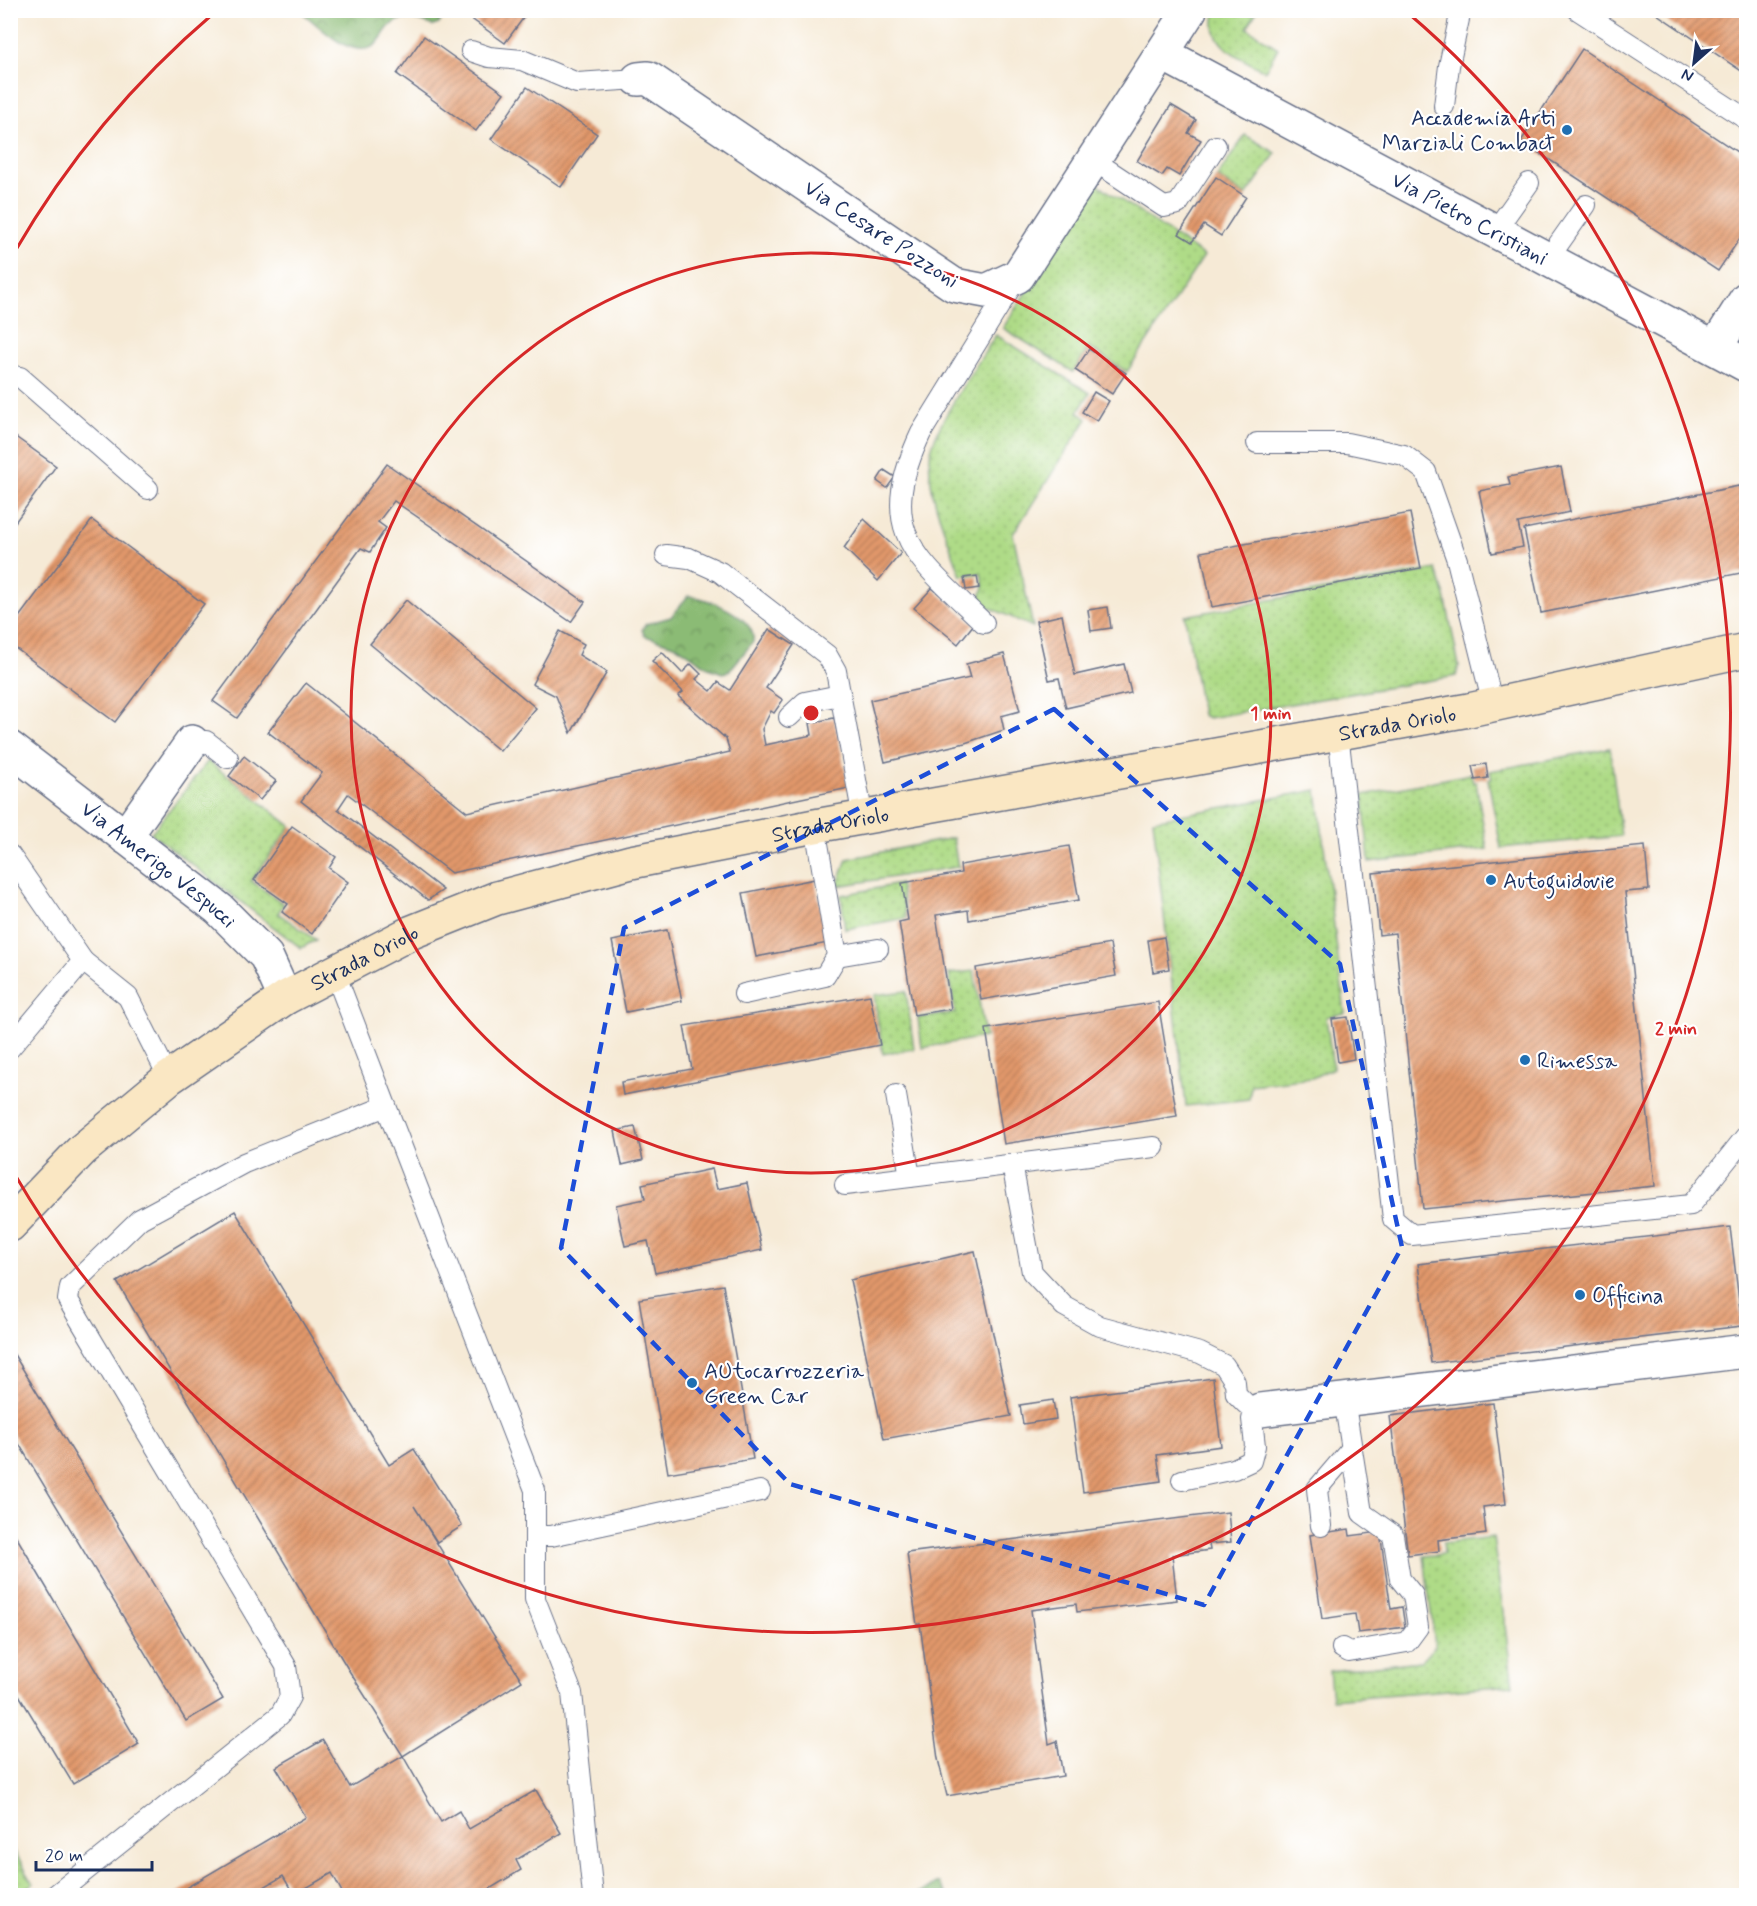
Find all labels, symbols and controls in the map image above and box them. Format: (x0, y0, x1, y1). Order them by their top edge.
north arrow (1664, 33, 1724, 93)
text: N (1678, 63, 1697, 87)
place label: Accademia Arti Marziali Combact (1382, 105, 1555, 158)
marker: Accademia Arti Marziali Combact (1560, 123, 1574, 137)
street label: Via Pietro Cristiani (1386, 166, 1552, 273)
street label: Via Cesare Pozzoni (798, 174, 964, 295)
street label: Strada Oriolo (1337, 701, 1458, 749)
text: 1 min (1250, 702, 1292, 726)
centre of rings (801, 703, 821, 723)
street label: Via Amerigo Vespucci (75, 796, 242, 935)
street label: Strada Oriolo (769, 801, 891, 850)
place label: Autoguidovie (1503, 868, 1615, 899)
marker: Autoguidovie (1484, 873, 1498, 887)
street label: Strada Oriolo (306, 919, 423, 998)
text: 2 min (1655, 1017, 1697, 1041)
place label: Rimessa (1537, 1048, 1618, 1076)
marker: Rimessa (1518, 1053, 1532, 1067)
place label: Officina (1592, 1283, 1664, 1311)
marker: Officina (1573, 1288, 1587, 1302)
place label: AUtocarrozzeria Green Car (704, 1358, 865, 1411)
marker: AUtocarrozzeria Green Car (685, 1376, 699, 1390)
scale bar (36, 1834, 152, 1872)
text: 20 m (45, 1844, 83, 1868)

